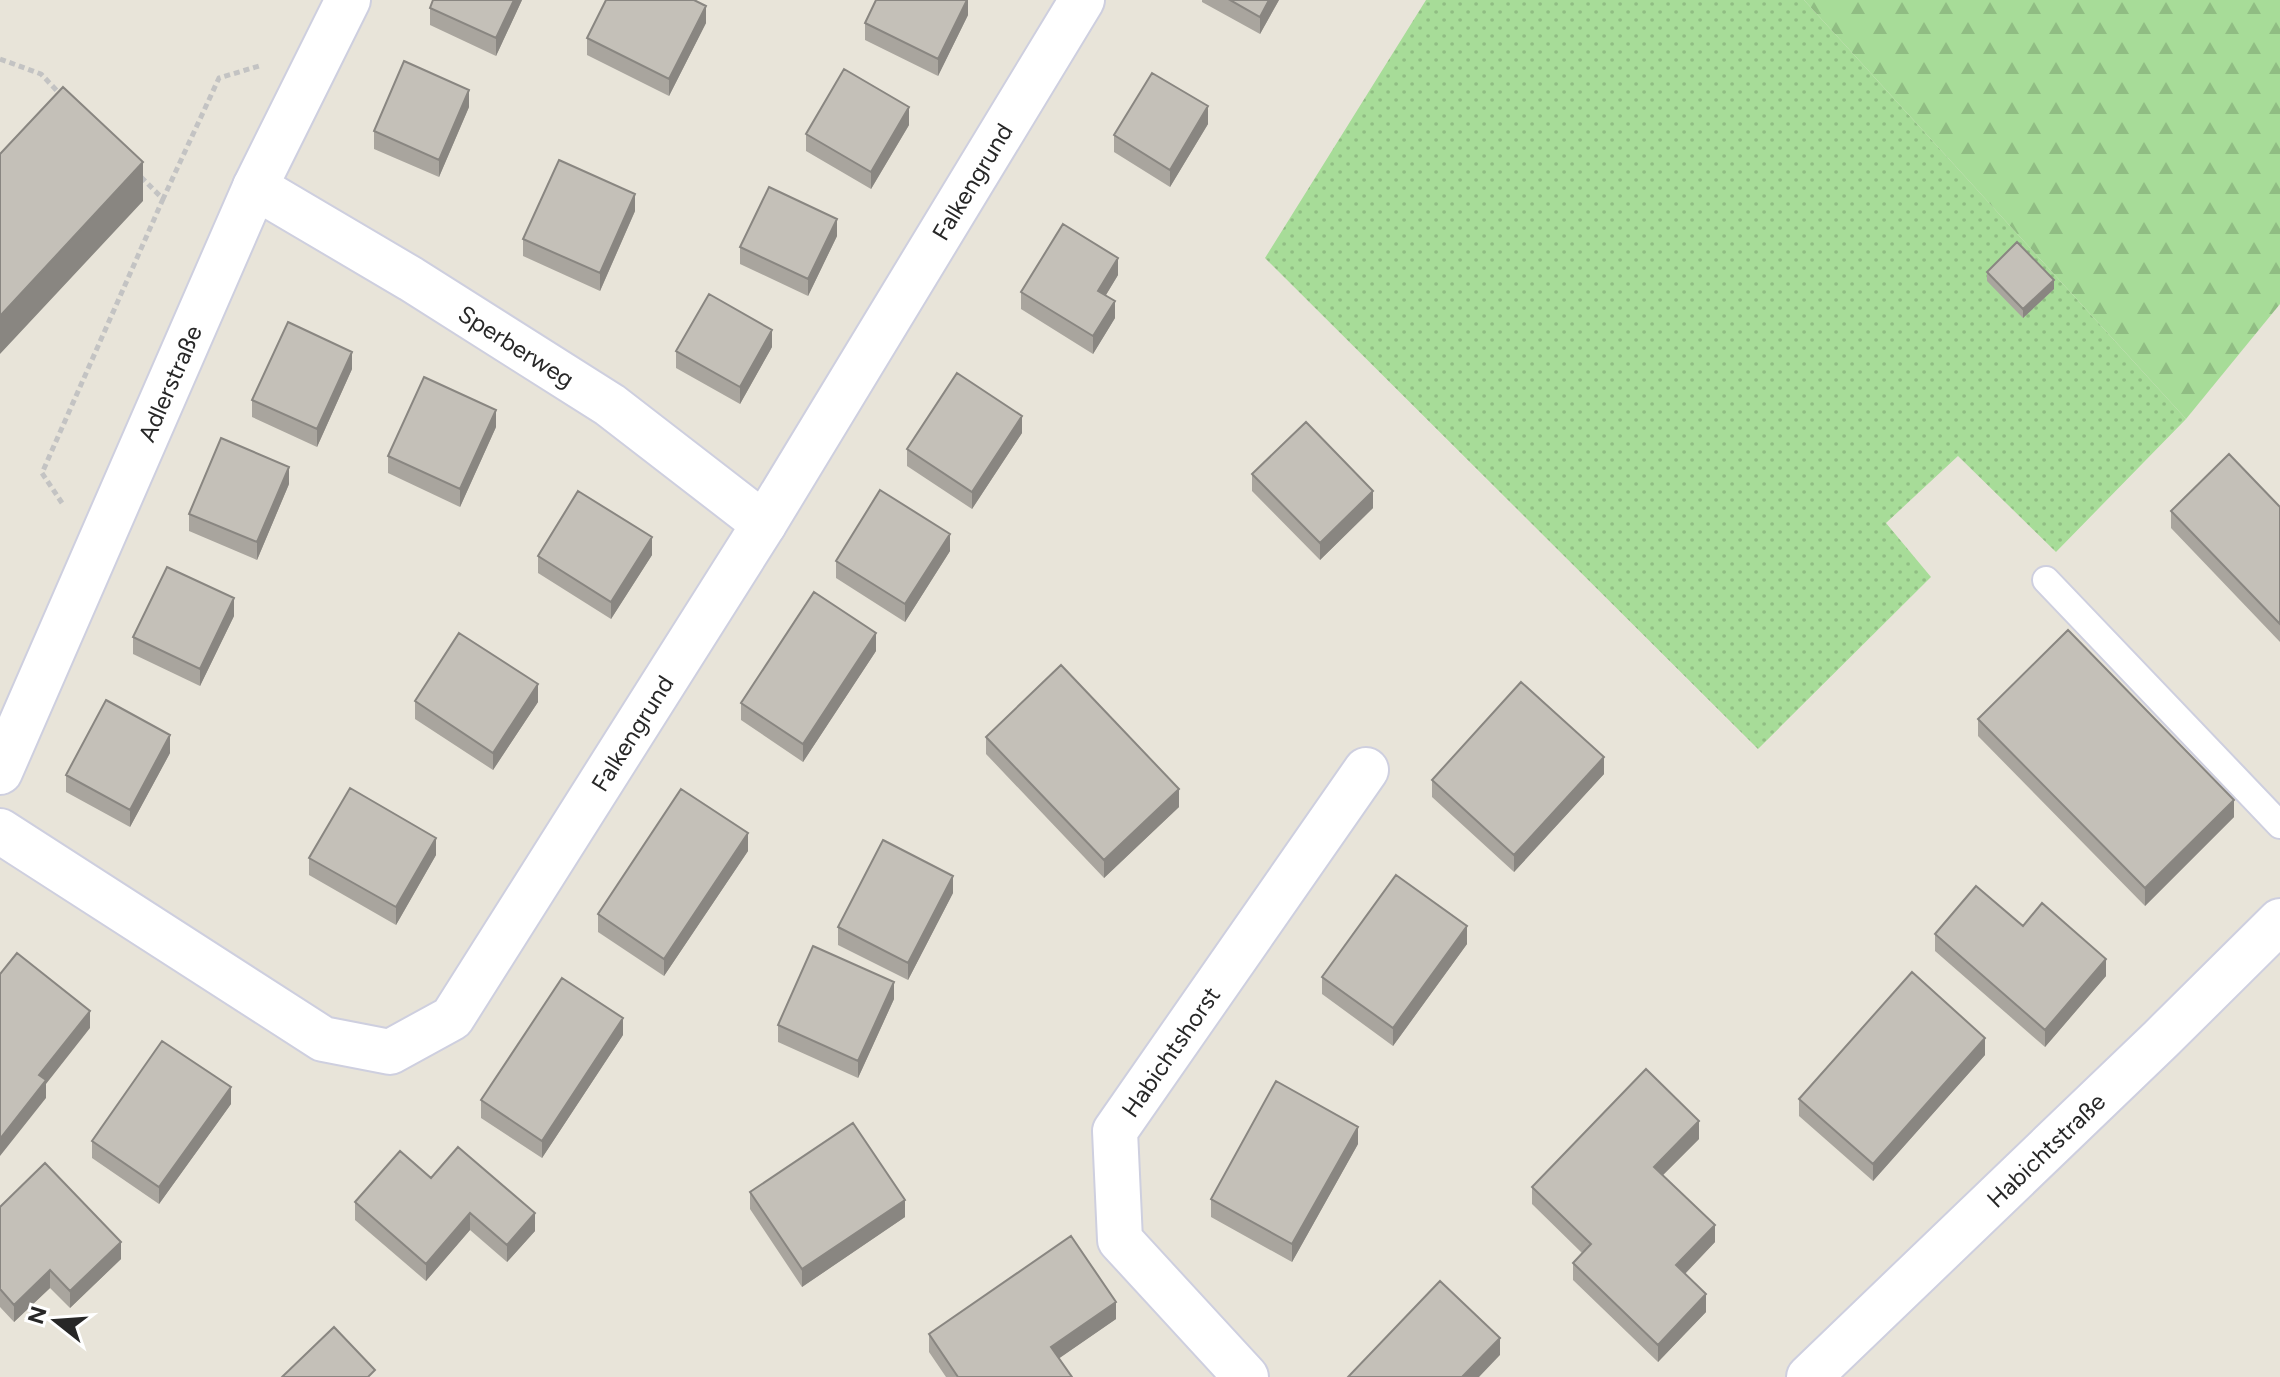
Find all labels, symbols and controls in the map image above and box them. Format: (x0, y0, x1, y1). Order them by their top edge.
street label: Falkengrund (925, 118, 1018, 245)
street label: Sperberweg (453, 298, 580, 393)
street label: Adlerstraße (131, 321, 207, 446)
street label: Falkengrund (585, 670, 679, 797)
street label: Habichtshorst (1115, 981, 1226, 1122)
street label: Habichtstraße (1980, 1086, 2111, 1213)
north arrow (16, 1281, 96, 1361)
text: N (22, 1303, 53, 1327)

